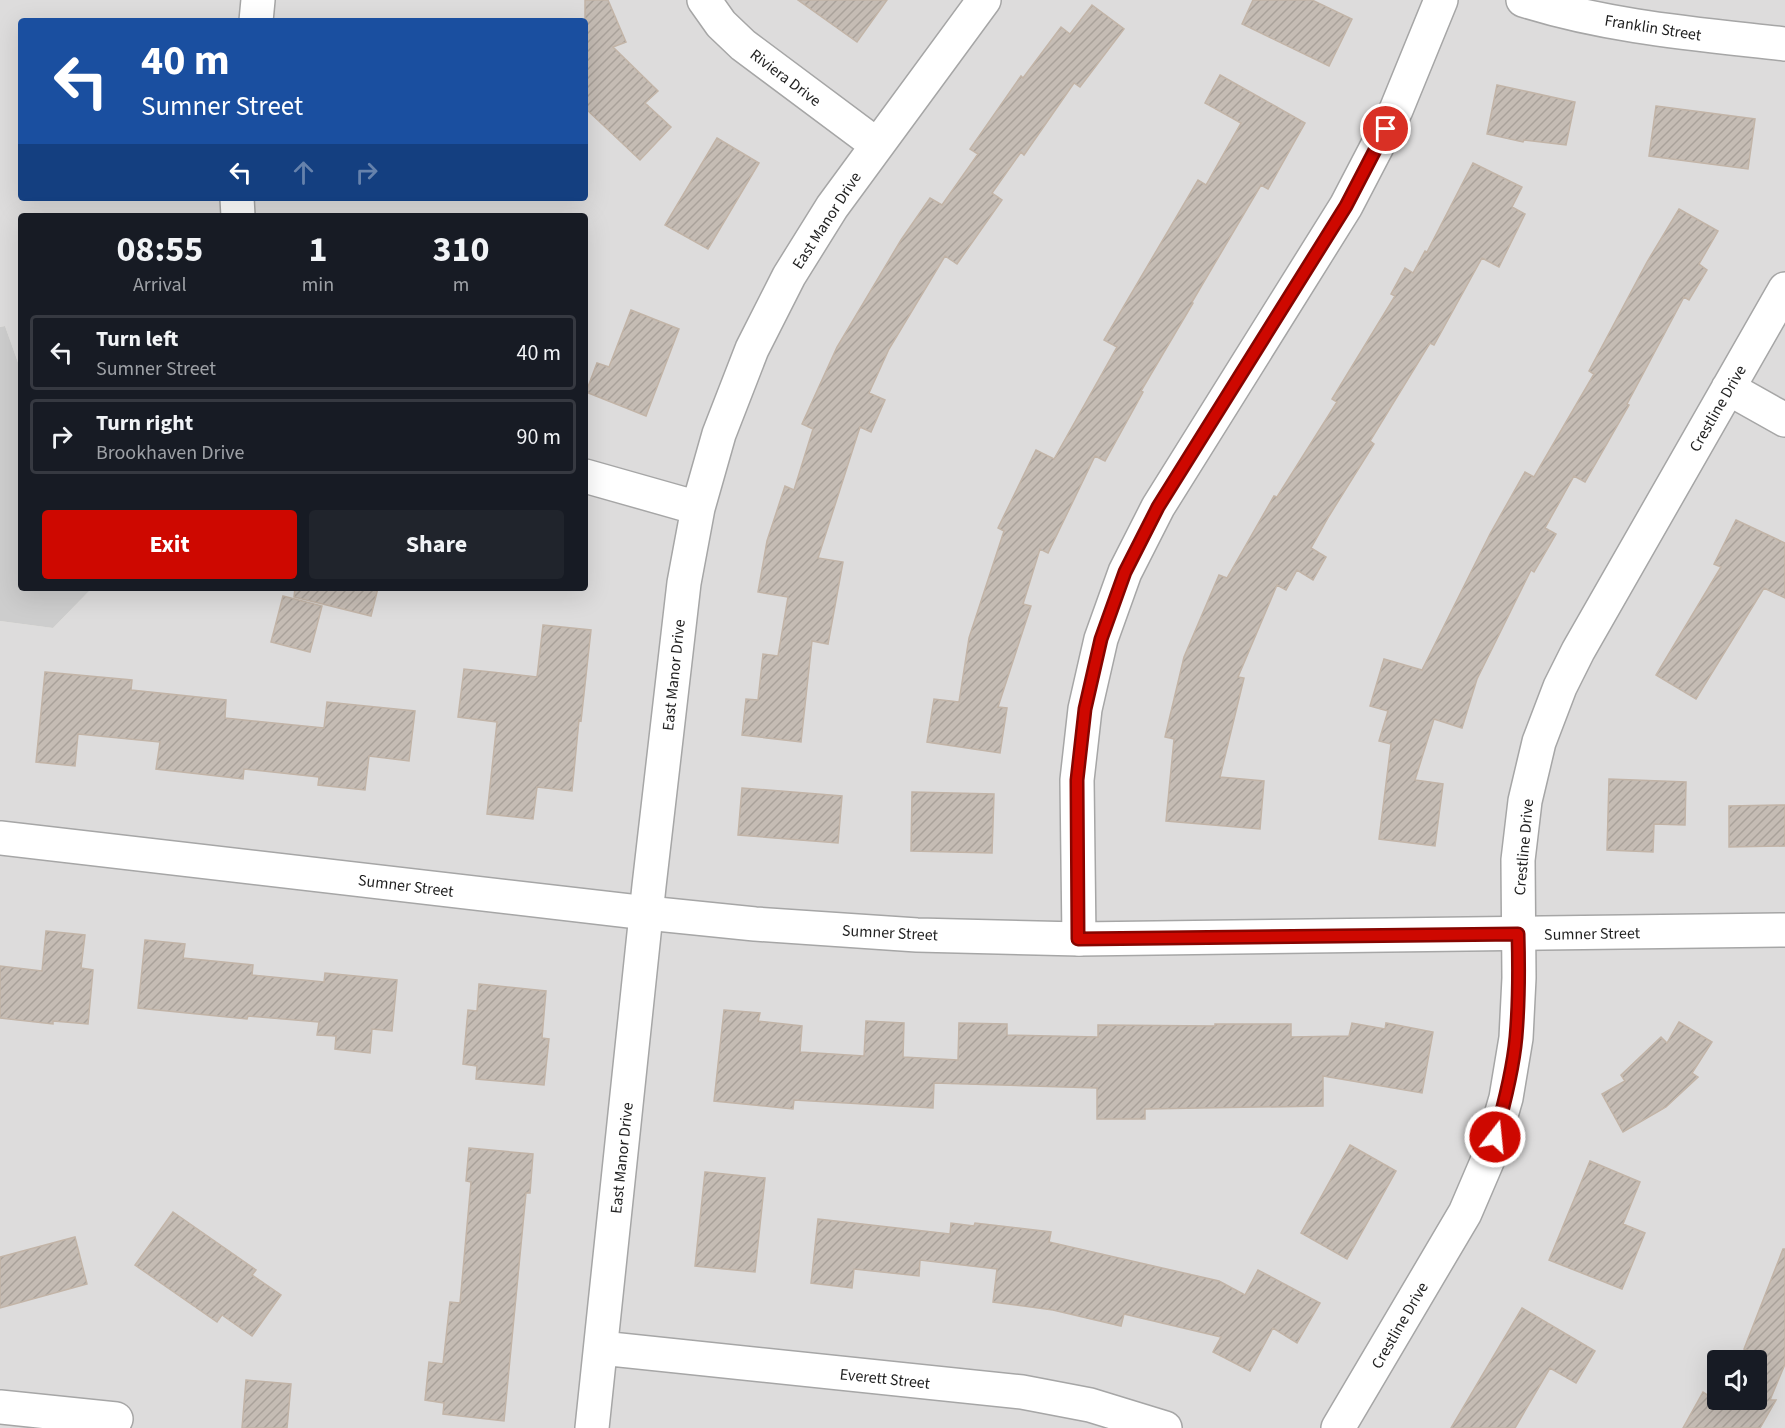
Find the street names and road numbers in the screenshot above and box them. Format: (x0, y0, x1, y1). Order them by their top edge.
street label: Franklin Street (1603, 9, 1703, 47)
street label: Riviera Drive (745, 44, 825, 112)
street label: East Manor Drive (787, 168, 867, 274)
street label: Crestline Drive (1684, 361, 1752, 456)
street label: East Manor Drive (657, 618, 691, 732)
street label: Crestline Drive (1509, 798, 1539, 896)
street label: Sumner Street (357, 869, 455, 903)
street label: Sumner Street (841, 920, 939, 947)
street label: Sumner Street (1544, 922, 1641, 946)
street label: East Manor Drive (605, 1101, 639, 1215)
street label: Crestline Drive (1366, 1278, 1434, 1373)
street label: Everett Street (839, 1363, 932, 1395)

